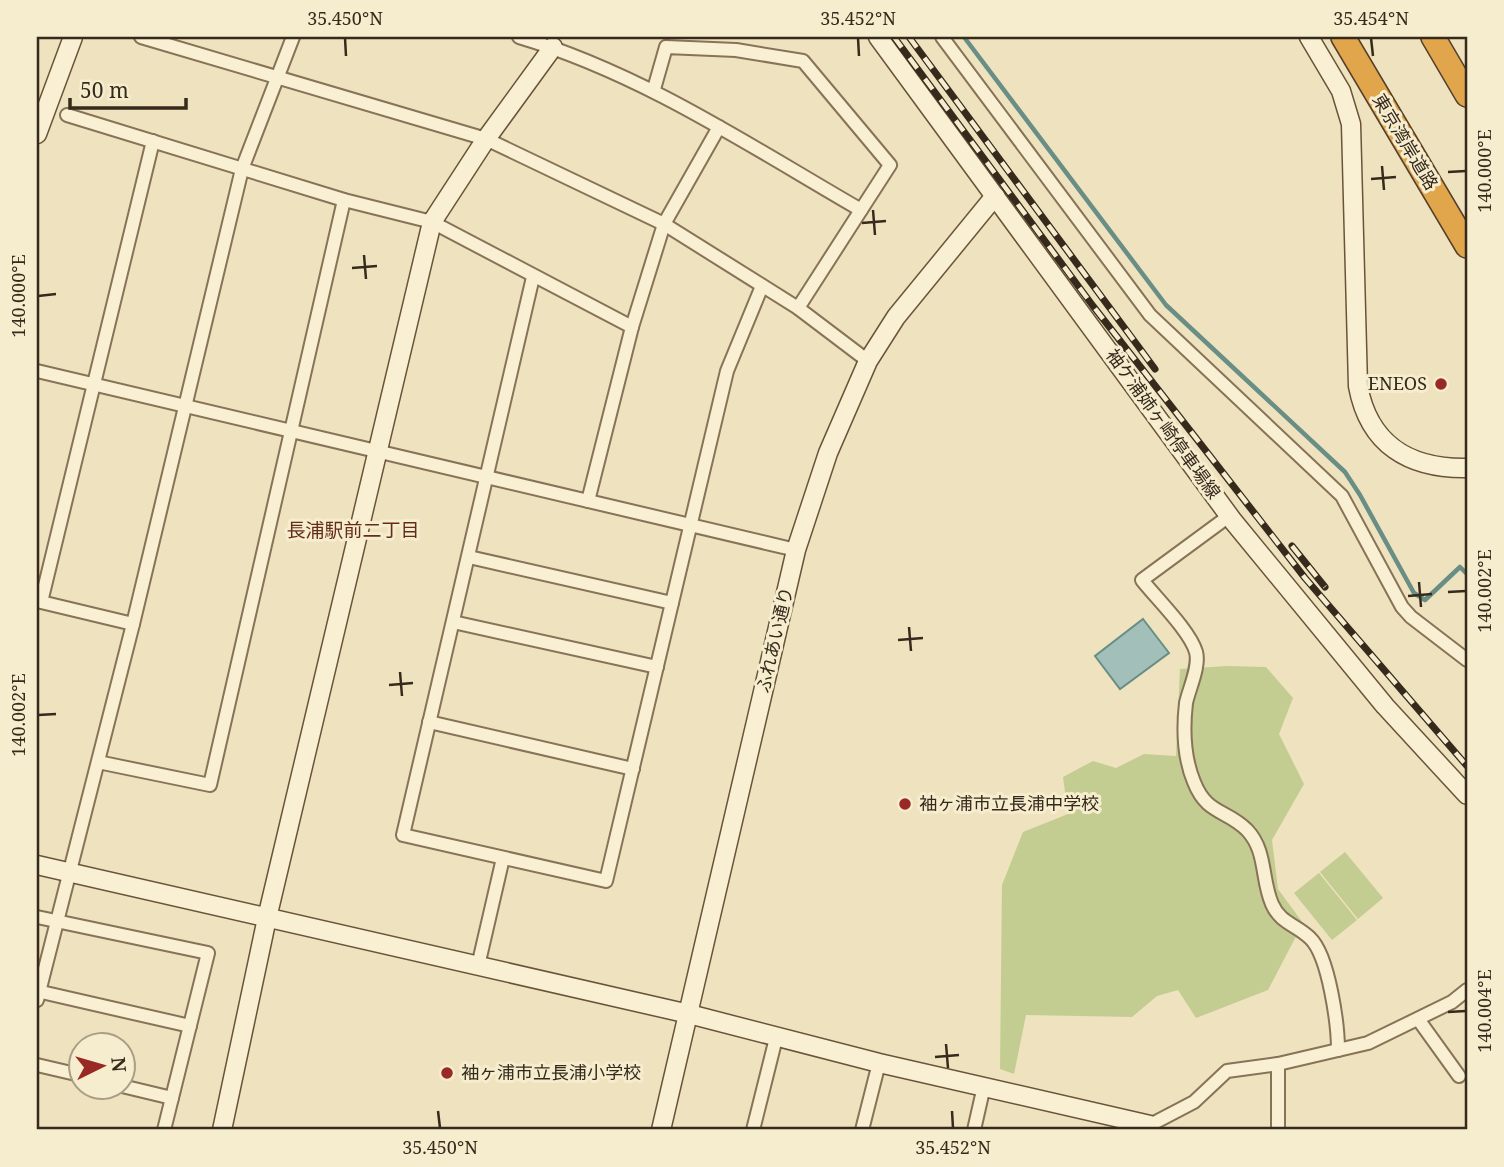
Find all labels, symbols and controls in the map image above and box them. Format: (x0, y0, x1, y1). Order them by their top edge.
text: 35.450°N (307, 6, 383, 30)
text: 35.452°N (820, 6, 896, 30)
text: 35.454°N (1333, 6, 1409, 30)
scale bar (70, 66, 186, 110)
text: 50 m (80, 76, 129, 104)
street label: 東京湾岸道路 (1368, 89, 1444, 194)
text: 140.000°E (1472, 129, 1496, 213)
text: 140.000°E (6, 254, 30, 338)
street label: 袖ケ浦姉ヶ崎停車場線 (1101, 344, 1226, 503)
place label: ENEOS (1368, 371, 1427, 395)
marker: ENEOS (1433, 376, 1449, 392)
district label: 長浦駅前二丁目 (286, 517, 420, 543)
text: 140.002°E (1472, 549, 1496, 633)
street label: ふれあい通り (750, 584, 798, 695)
text: 140.002°E (6, 673, 30, 757)
place label: 袖ヶ浦市立長浦中学校 (919, 791, 1099, 815)
marker: 袖ヶ浦市立長浦中学校 (897, 796, 913, 812)
text: 140.004°E (1472, 969, 1496, 1053)
north arrow (66, 1030, 136, 1100)
text: N (105, 1056, 133, 1073)
place label: 袖ヶ浦市立長浦小学校 (461, 1060, 641, 1084)
marker: 袖ヶ浦市立長浦小学校 (439, 1065, 455, 1081)
text: 35.450°N (402, 1135, 478, 1159)
text: 35.452°N (915, 1135, 991, 1159)

